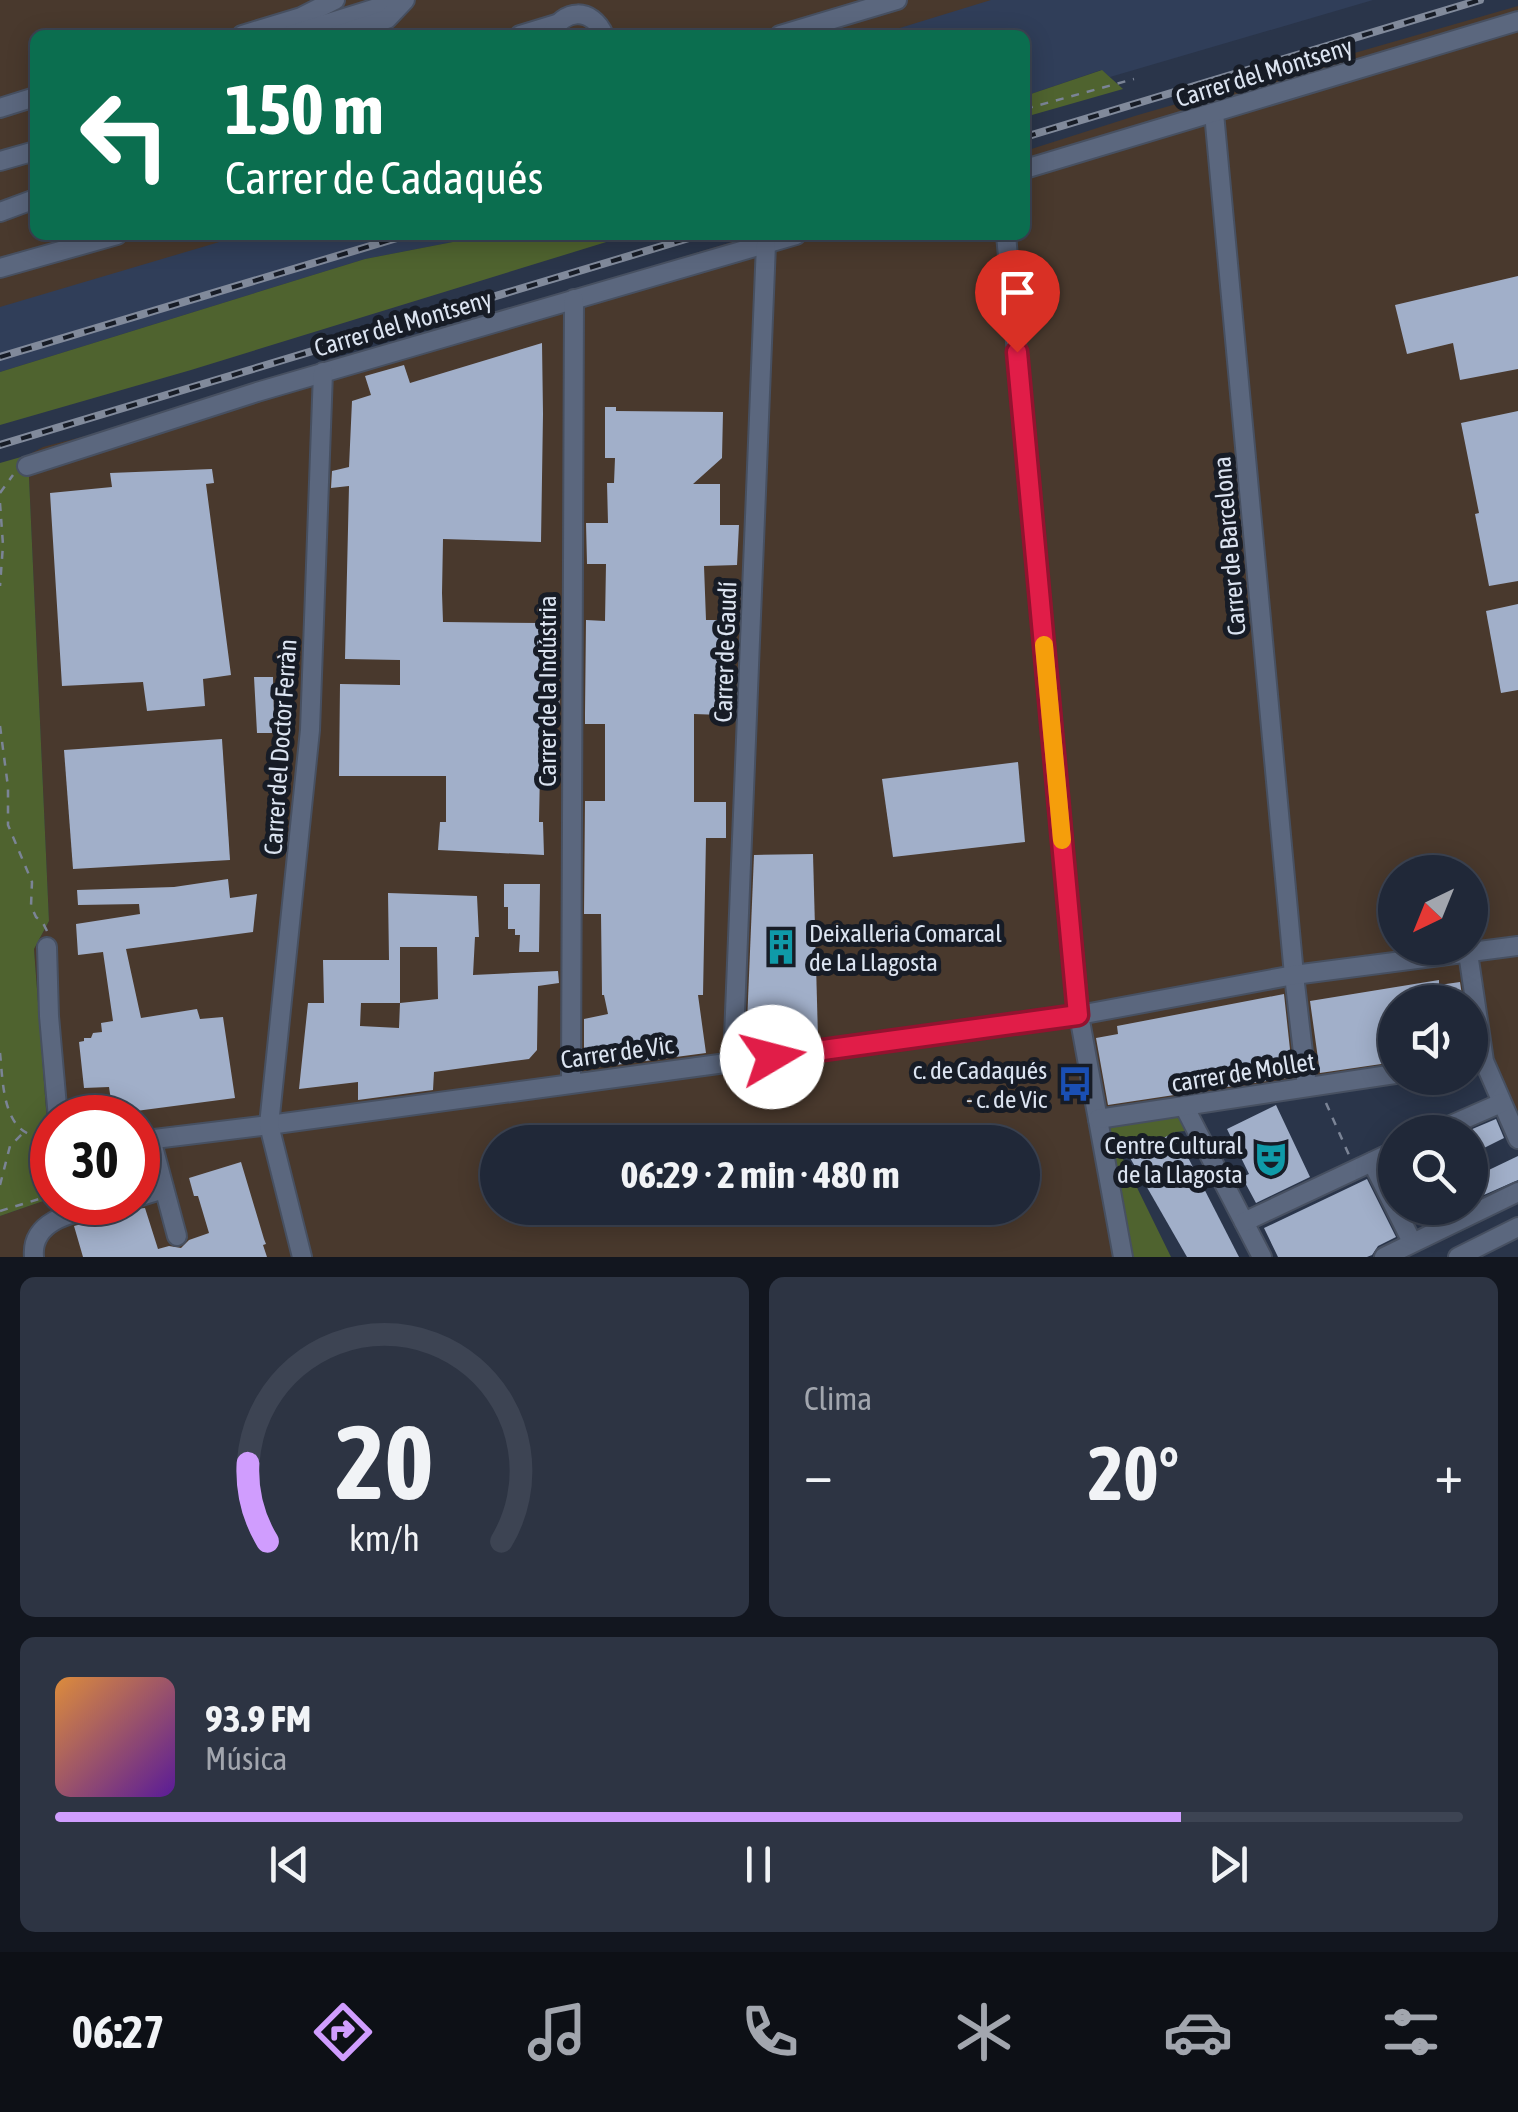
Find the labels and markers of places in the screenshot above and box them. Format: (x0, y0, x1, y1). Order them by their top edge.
pin (975, 250, 1060, 353)
place label: Deixalleria Comarcal de La Llagosta (809, 919, 1002, 976)
building icon: Deixalleria Comarcal de La Llagosta (762, 928, 800, 966)
place label: c. de Cadaqués - c. de Vic (913, 1056, 1048, 1113)
bus stop icon: c. de Cadaqués - c. de Vic (1056, 1065, 1094, 1103)
place label: Centre Cultural de la Llagosta (1105, 1131, 1243, 1188)
theatre icon: Centre Cultural de la Llagosta (1252, 1140, 1290, 1178)

